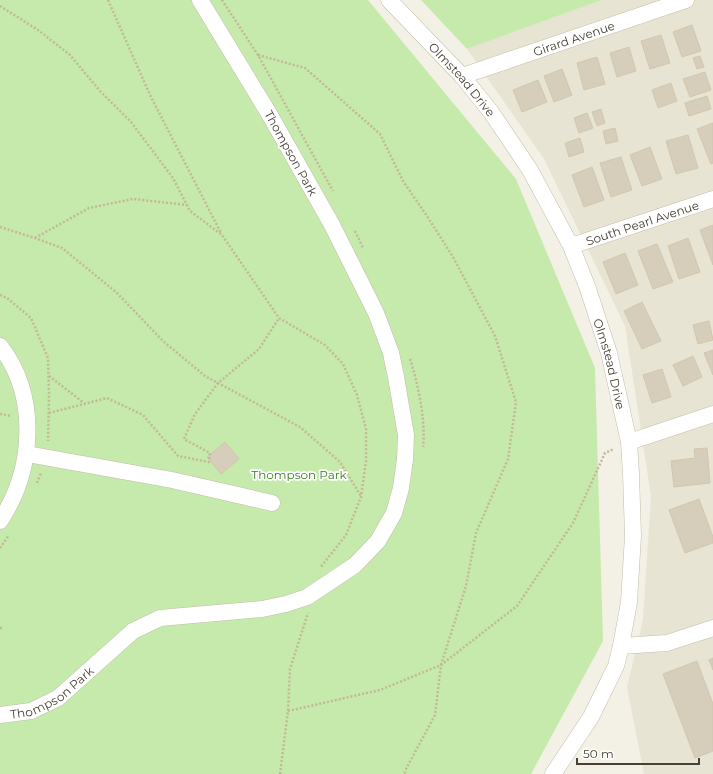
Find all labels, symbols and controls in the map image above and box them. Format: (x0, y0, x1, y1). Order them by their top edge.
street label: Girard Avenue (531, 17, 617, 59)
street label: Olmstead Drive (426, 39, 499, 119)
street label: Thompson Park (261, 108, 321, 199)
street label: South Pearl Avenue (584, 197, 701, 248)
street label: Olmstead Drive (591, 316, 629, 411)
park label: Thompson Park (251, 467, 348, 482)
street label: Thompson Park (9, 662, 97, 721)
scale bar (577, 740, 699, 766)
text: 50 m (583, 746, 614, 761)

